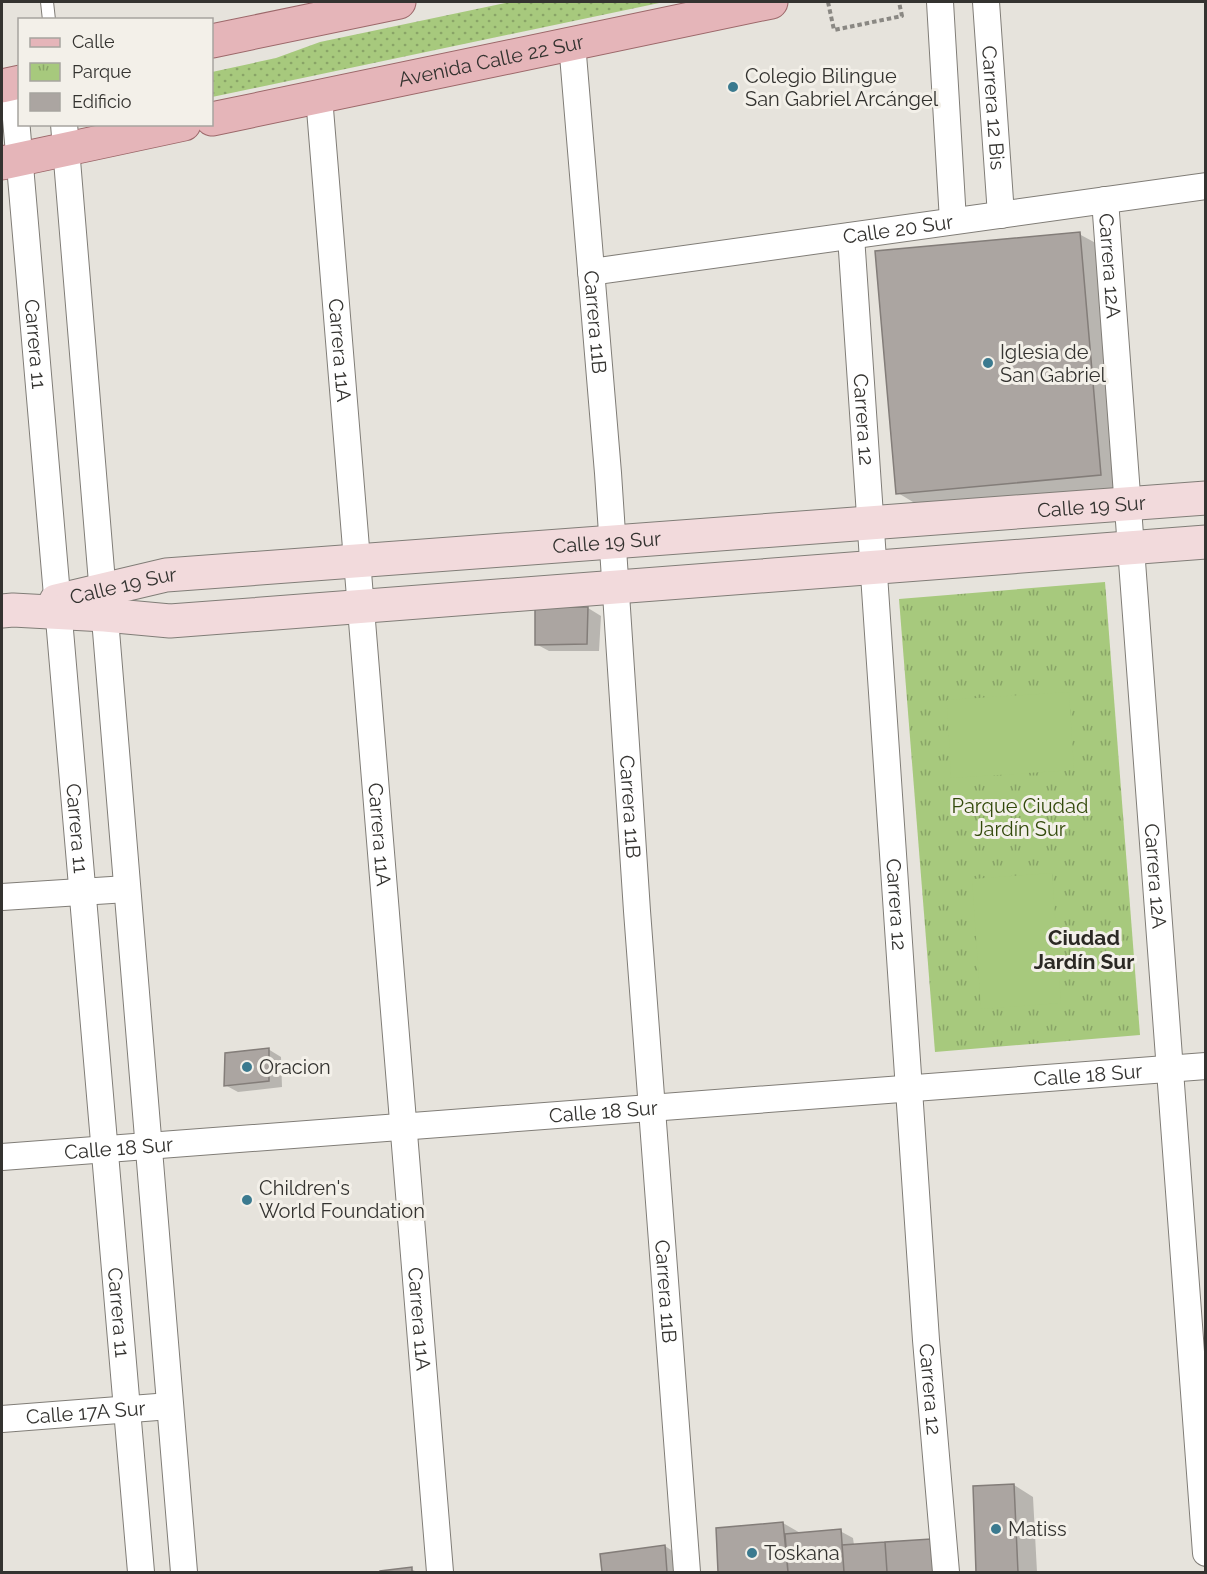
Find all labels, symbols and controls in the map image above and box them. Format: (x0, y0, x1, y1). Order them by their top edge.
legend (18, 18, 213, 126)
street label: Avenida Calle 22 Sur (396, 30, 586, 92)
text: Calle (72, 31, 115, 52)
street label: Carrera 12 Bis (977, 45, 1010, 171)
text: Parque (72, 61, 132, 82)
place label: Colegio Bilingue San Gabriel Arcángel (745, 64, 939, 111)
marker: Colegio Bilingue San Gabriel Arcángel (726, 80, 740, 94)
text: Edificio (72, 91, 132, 112)
street label: Calle 20 Sur (841, 209, 955, 249)
street label: Carrera 12A (1094, 212, 1126, 320)
street label: Carrera 11B (579, 269, 612, 375)
street label: Carrera 11A (324, 297, 356, 403)
street label: Carrera 11 (20, 298, 51, 390)
place label: Iglesia de San Gabriel (1000, 340, 1106, 387)
marker: Iglesia de San Gabriel (981, 356, 995, 370)
street label: Carrera 12 (848, 373, 879, 466)
street label: Calle 19 Sur (1036, 490, 1147, 522)
street label: Calle 19 Sur (552, 526, 662, 558)
street label: Calle 19 Sur (67, 562, 177, 609)
street label: Carrera 11B (615, 754, 645, 859)
street label: Carrera 11 (61, 782, 93, 875)
street label: Carrera 11A (363, 782, 396, 888)
park label: Parque Ciudad Jardín Sur (952, 794, 1088, 841)
street label: Carrera 12A (1140, 823, 1171, 930)
street label: Carrera 12 (881, 858, 912, 951)
district label: Ciudad Jardín Sur (1034, 925, 1134, 974)
place label: Oracion (259, 1055, 331, 1079)
street label: Calle 18 Sur (1033, 1059, 1143, 1091)
marker: Oracion (240, 1060, 254, 1074)
street label: Calle 18 Sur (548, 1095, 659, 1128)
street label: Calle 18 Sur (63, 1132, 174, 1164)
place label: Children's World Foundation (259, 1176, 425, 1223)
marker: Children's World Foundation (240, 1193, 254, 1207)
street label: Carrera 11B (650, 1239, 682, 1344)
street label: Carrera 11 (103, 1266, 135, 1359)
street label: Carrera 11A (403, 1266, 435, 1372)
street label: Carrera 12 (914, 1342, 946, 1436)
street label: Calle 17A Sur (25, 1396, 146, 1429)
place label: Matiss (1008, 1517, 1067, 1541)
marker: Matiss (989, 1522, 1003, 1536)
place label: Toskana (764, 1541, 840, 1565)
marker: Toskana (745, 1546, 759, 1560)

